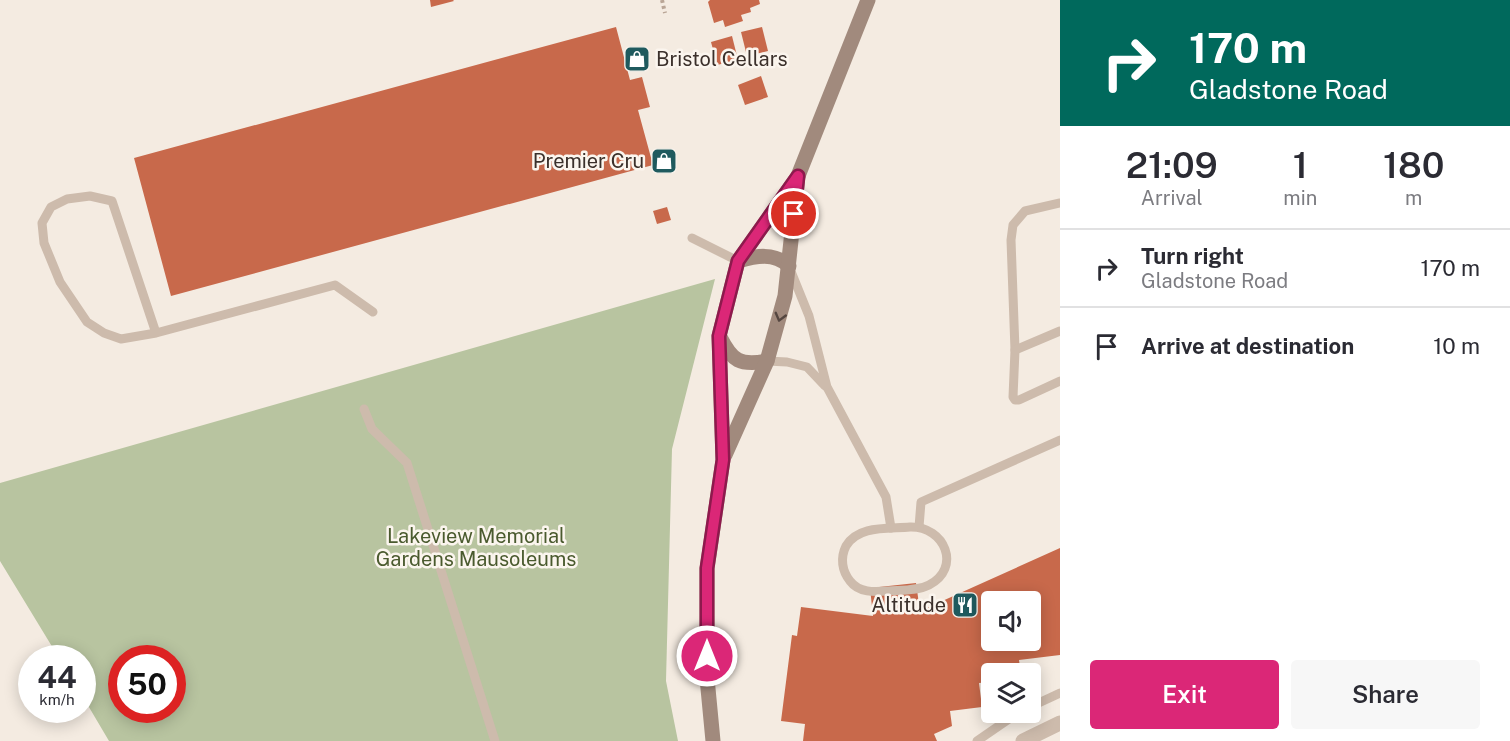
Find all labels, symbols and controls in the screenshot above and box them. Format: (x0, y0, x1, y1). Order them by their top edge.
text: 170 m (1189, 23, 1307, 72)
icon: right (1090, 24, 1168, 102)
shop icon: Bristol Cellars (622, 44, 652, 74)
place label: Bristol Cellars (656, 47, 788, 71)
text: Gladstone Road (1189, 73, 1388, 105)
text: 21:09 (1126, 144, 1218, 186)
text: 1 (1293, 144, 1308, 186)
text: 180 (1383, 144, 1444, 186)
shop icon: Premier Cru (649, 146, 679, 176)
place label: Premier Cru (533, 149, 644, 173)
text: Arrival (1141, 186, 1203, 210)
text: min (1283, 186, 1317, 210)
text: m (1405, 186, 1422, 210)
pin (768, 188, 819, 239)
icon: arrive (777, 197, 810, 230)
text: Turn right (1141, 243, 1244, 269)
icon: right (1090, 252, 1123, 285)
text: 170 m (1420, 255, 1480, 281)
text: Gladstone Road (1141, 269, 1288, 293)
one-way arrow (774, 312, 787, 322)
icon: arrive (1090, 330, 1123, 363)
text: Arrive at destination (1141, 333, 1354, 359)
text: 10 m (1433, 333, 1480, 359)
park label: Lakeview Memorial Gardens Mausoleums (376, 524, 576, 571)
restaurant icon: Altitude (950, 590, 980, 620)
map controls (981, 591, 1041, 723)
button: sound (981, 591, 1041, 651)
place label: Altitude (871, 593, 946, 617)
position arrow (675, 624, 739, 688)
speed limit sign: 50 (108, 645, 186, 723)
text: 44 (37, 659, 77, 695)
button: Exit (1090, 660, 1279, 729)
button: Share (1291, 660, 1480, 729)
button: layers (981, 663, 1041, 723)
text: km/h (39, 691, 75, 708)

